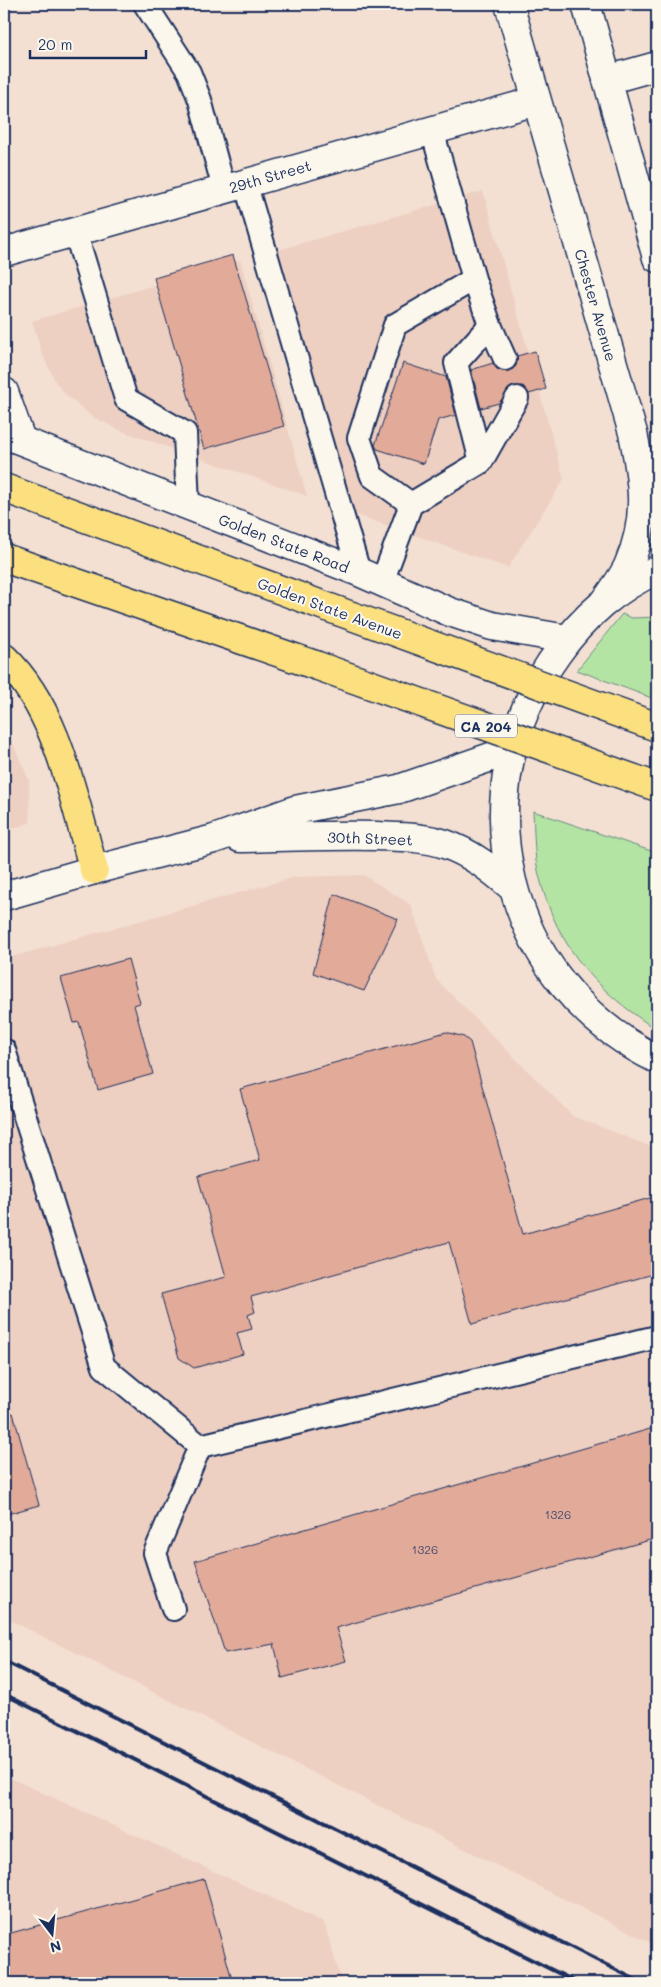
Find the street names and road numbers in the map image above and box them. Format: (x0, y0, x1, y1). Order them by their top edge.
street label: 29th Street (226, 155, 314, 197)
street label: Chester Avenue (570, 247, 622, 363)
street label: Golden State Road (216, 509, 352, 577)
street label: Golden State Avenue (255, 572, 405, 644)
road number: CA 204 (455, 714, 517, 738)
street label: 30th Street (327, 827, 413, 849)

